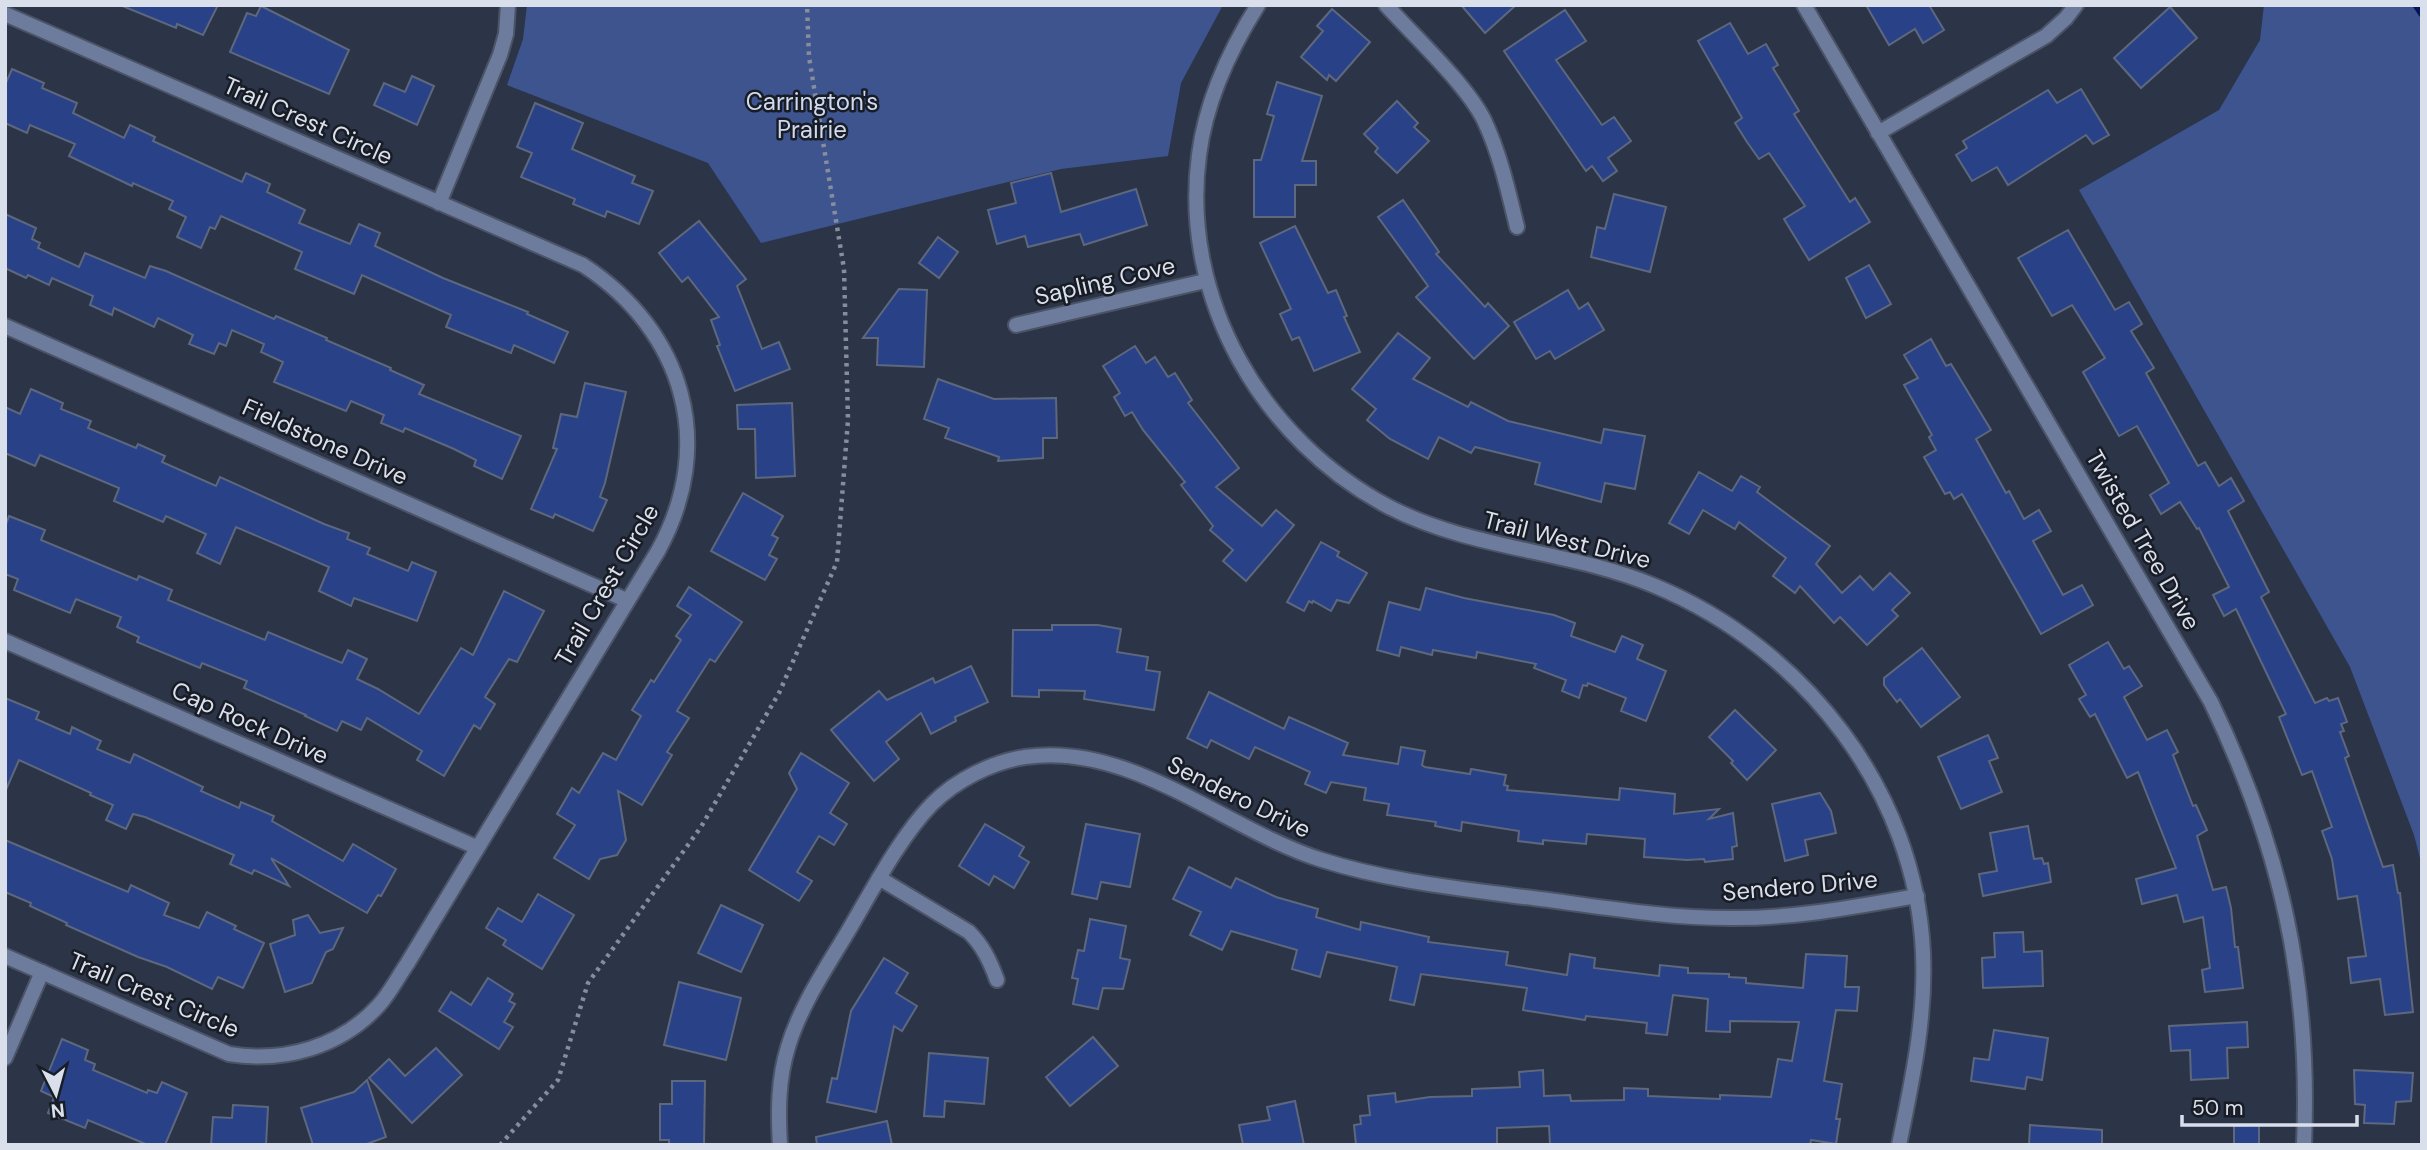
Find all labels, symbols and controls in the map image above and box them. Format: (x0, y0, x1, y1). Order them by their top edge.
street label: Trail Crest Circle (219, 69, 398, 172)
park label: Carrington's Prairie (746, 86, 878, 145)
street label: Sapling Cove (1032, 249, 1178, 312)
street label: Fieldstone Drive (238, 391, 413, 492)
street label: Twisted Tree Drive (2079, 444, 2208, 635)
street label: Trail Crest Circle (548, 498, 666, 671)
street label: Trail West Drive (1480, 504, 1654, 575)
street label: Cap Rock Drive (167, 674, 333, 771)
street label: Sendero Drive (1162, 748, 1316, 845)
street label: Sendero Drive (1721, 863, 1879, 908)
street label: Trail Crest Circle (64, 945, 244, 1044)
north arrow (21, 1059, 91, 1129)
scale bar (2182, 1084, 2357, 1128)
text: 50 m (2192, 1094, 2243, 1122)
text: N (50, 1097, 66, 1124)

